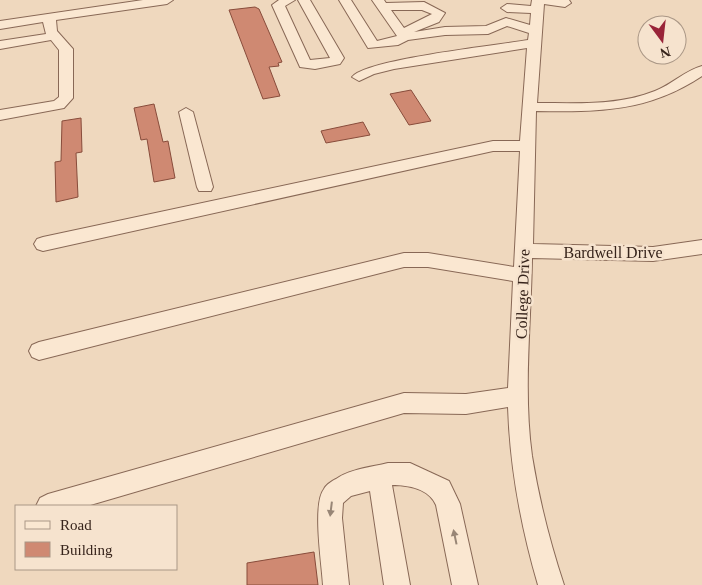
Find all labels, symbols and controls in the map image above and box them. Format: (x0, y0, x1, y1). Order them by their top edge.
north arrow (637, 15, 687, 65)
text: N (658, 44, 672, 61)
street label: Bardwell Drive (563, 244, 663, 261)
street label: College Drive (512, 249, 534, 339)
one-way arrow (327, 501, 335, 517)
legend (15, 505, 178, 570)
text: Road (60, 517, 92, 533)
one-way arrow (451, 530, 459, 545)
text: Building (60, 542, 113, 558)

